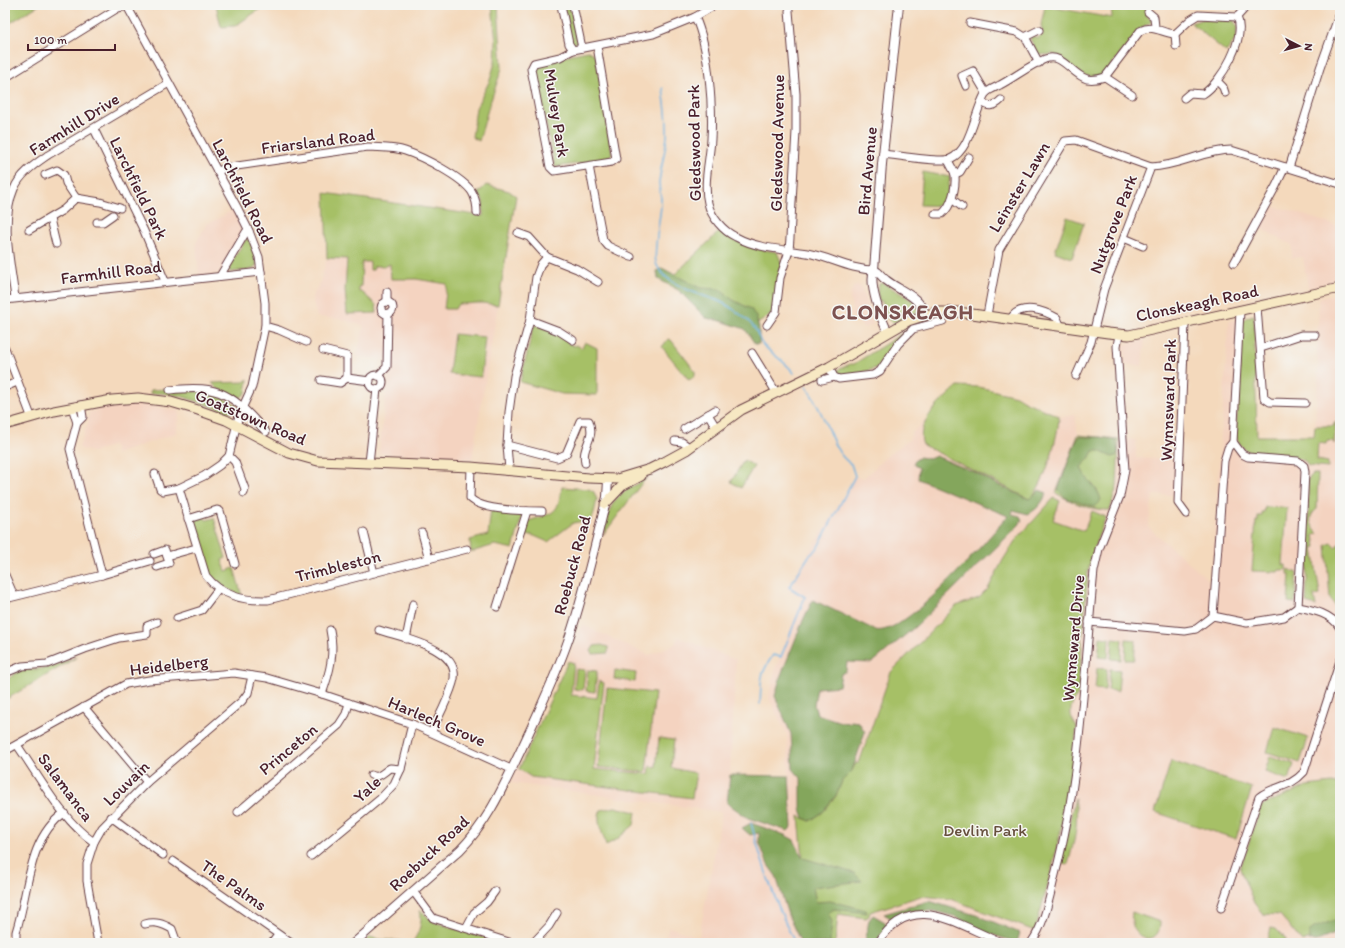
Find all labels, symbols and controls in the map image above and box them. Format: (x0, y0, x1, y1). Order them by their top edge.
scale bar (28, 26, 115, 52)
north arrow (1279, 26, 1319, 66)
text: 100 m (34, 33, 67, 47)
text: N (1302, 43, 1315, 51)
street label: Mulvey Park (540, 67, 574, 159)
street label: Gledswood Avenue (766, 74, 788, 212)
street label: Gledswood Park (683, 84, 705, 202)
street label: Farmhill Drive (25, 88, 123, 160)
street label: Friarsland Road (260, 124, 377, 158)
street label: Bird Avenue (853, 126, 881, 216)
street label: Larchfield Park (106, 133, 173, 243)
street label: Larchfield Road (208, 135, 278, 247)
street label: Leinster Lawn (984, 138, 1054, 236)
street label: Nutgrove Park (1085, 171, 1141, 276)
street label: Farmhill Road (60, 256, 163, 288)
street label: Clonskeagh Road (1134, 280, 1261, 326)
district label: CLONSKEAGH (832, 299, 974, 324)
street label: Wynnsward Park (1156, 338, 1180, 461)
street label: Goatstown Road (192, 385, 310, 450)
street label: Roebuck Road (549, 512, 595, 617)
street label: Trimbleston (293, 546, 383, 586)
street label: Wynnsward Drive (1057, 574, 1089, 702)
street label: Heidelberg (129, 650, 210, 680)
street label: Harlech Grove (385, 691, 489, 751)
street label: Princeton (255, 719, 321, 779)
street label: Salamanca (34, 749, 98, 825)
street label: Louvain (99, 756, 153, 810)
street label: Yale (349, 771, 385, 807)
street label: Roebuck Road (385, 810, 474, 895)
park label: Devlin Park (943, 820, 1027, 840)
street label: The Palms (197, 855, 271, 915)

